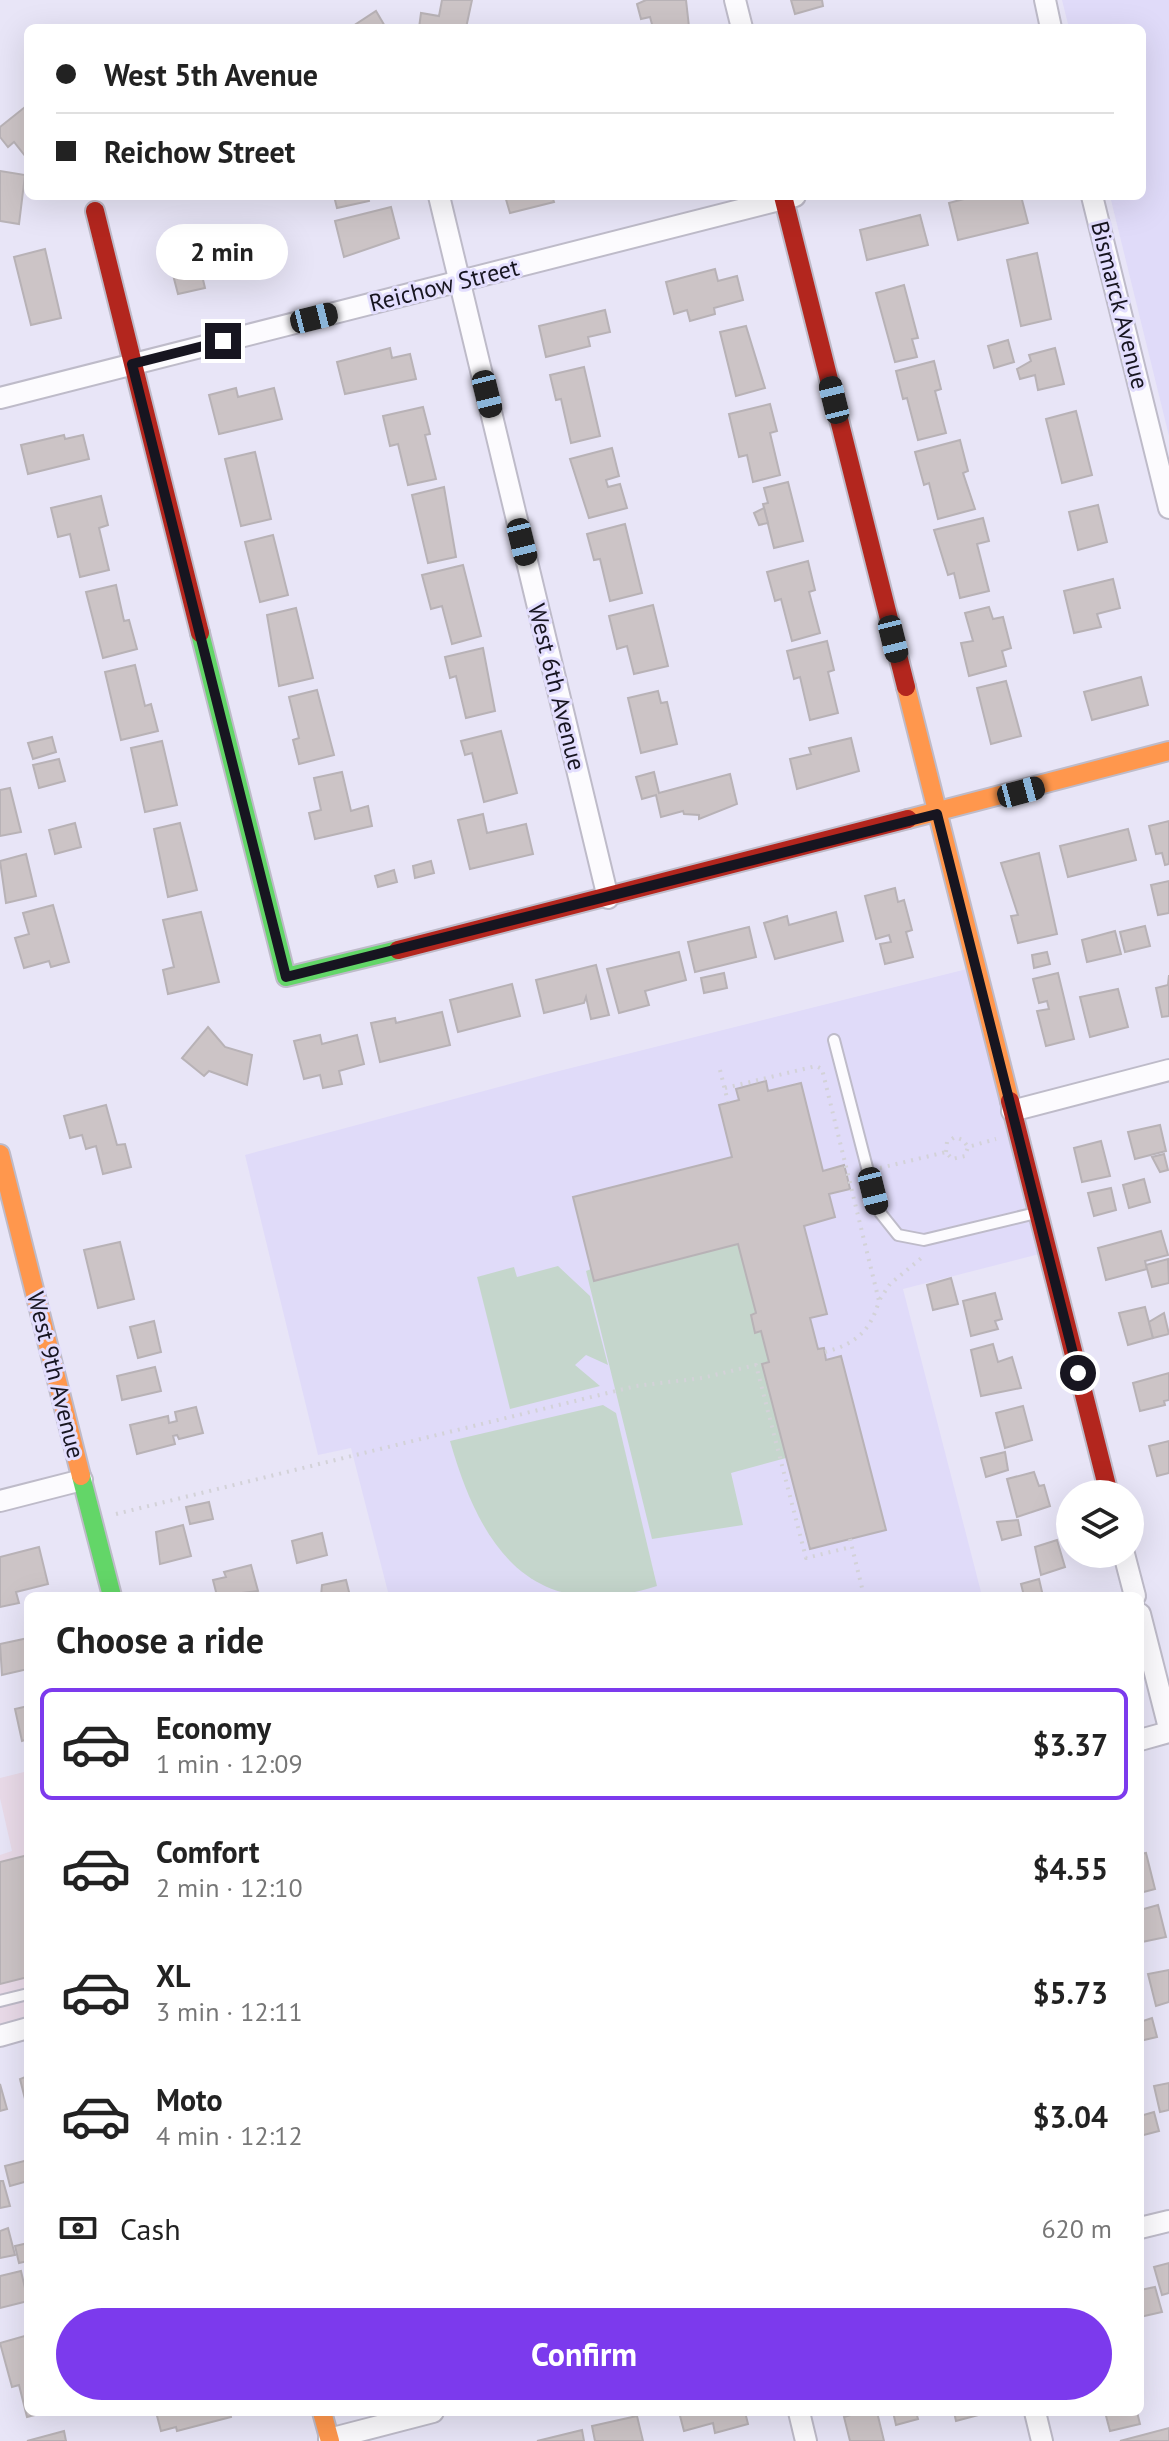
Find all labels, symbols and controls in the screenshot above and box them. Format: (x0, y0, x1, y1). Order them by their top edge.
text: West 5th Avenue (104, 55, 318, 94)
text: Reichow Street (104, 132, 295, 171)
street label: Bismarck Avenue (1084, 218, 1156, 392)
callout: 2 min (157, 225, 289, 281)
text: 2 min (190, 235, 254, 268)
street label: Reichow Street (366, 251, 522, 319)
car (288, 301, 340, 335)
route end (205, 323, 241, 359)
car (470, 368, 504, 420)
car (817, 374, 851, 426)
car (505, 516, 539, 568)
street label: West 6th Avenue (521, 600, 593, 774)
car (876, 613, 910, 665)
car (995, 774, 1047, 810)
car (856, 1165, 890, 1217)
street label: West 9th Avenue (20, 1288, 92, 1462)
route start (1060, 1355, 1096, 1391)
map controls (1056, 1480, 1144, 1568)
button: layers (1056, 1480, 1144, 1568)
text: Choose a ride (56, 1616, 264, 1663)
icon: car (60, 1708, 132, 1780)
text: Economy (156, 1708, 271, 1747)
text: $3.37 (1033, 1725, 1108, 1764)
text: 1 min · 12:09 (156, 1747, 303, 1780)
icon: car (60, 1832, 132, 1904)
text: Comfort (156, 1832, 259, 1871)
text: $4.55 (1033, 1849, 1108, 1888)
text: 2 min · 12:10 (156, 1871, 303, 1904)
icon: car (60, 1956, 132, 2028)
text: XL (156, 1956, 190, 1995)
text: $5.73 (1033, 1973, 1108, 2012)
text: 3 min · 12:11 (156, 1995, 303, 2028)
icon: car (60, 2080, 132, 2152)
text: Moto (156, 2080, 223, 2119)
text: $3.04 (1033, 2097, 1108, 2136)
text: 4 min · 12:12 (156, 2119, 303, 2152)
icon: cash (56, 2206, 100, 2250)
text: Cash (120, 2209, 181, 2248)
text: 620 m (1041, 2212, 1112, 2245)
button: Confirm (56, 2308, 1112, 2400)

